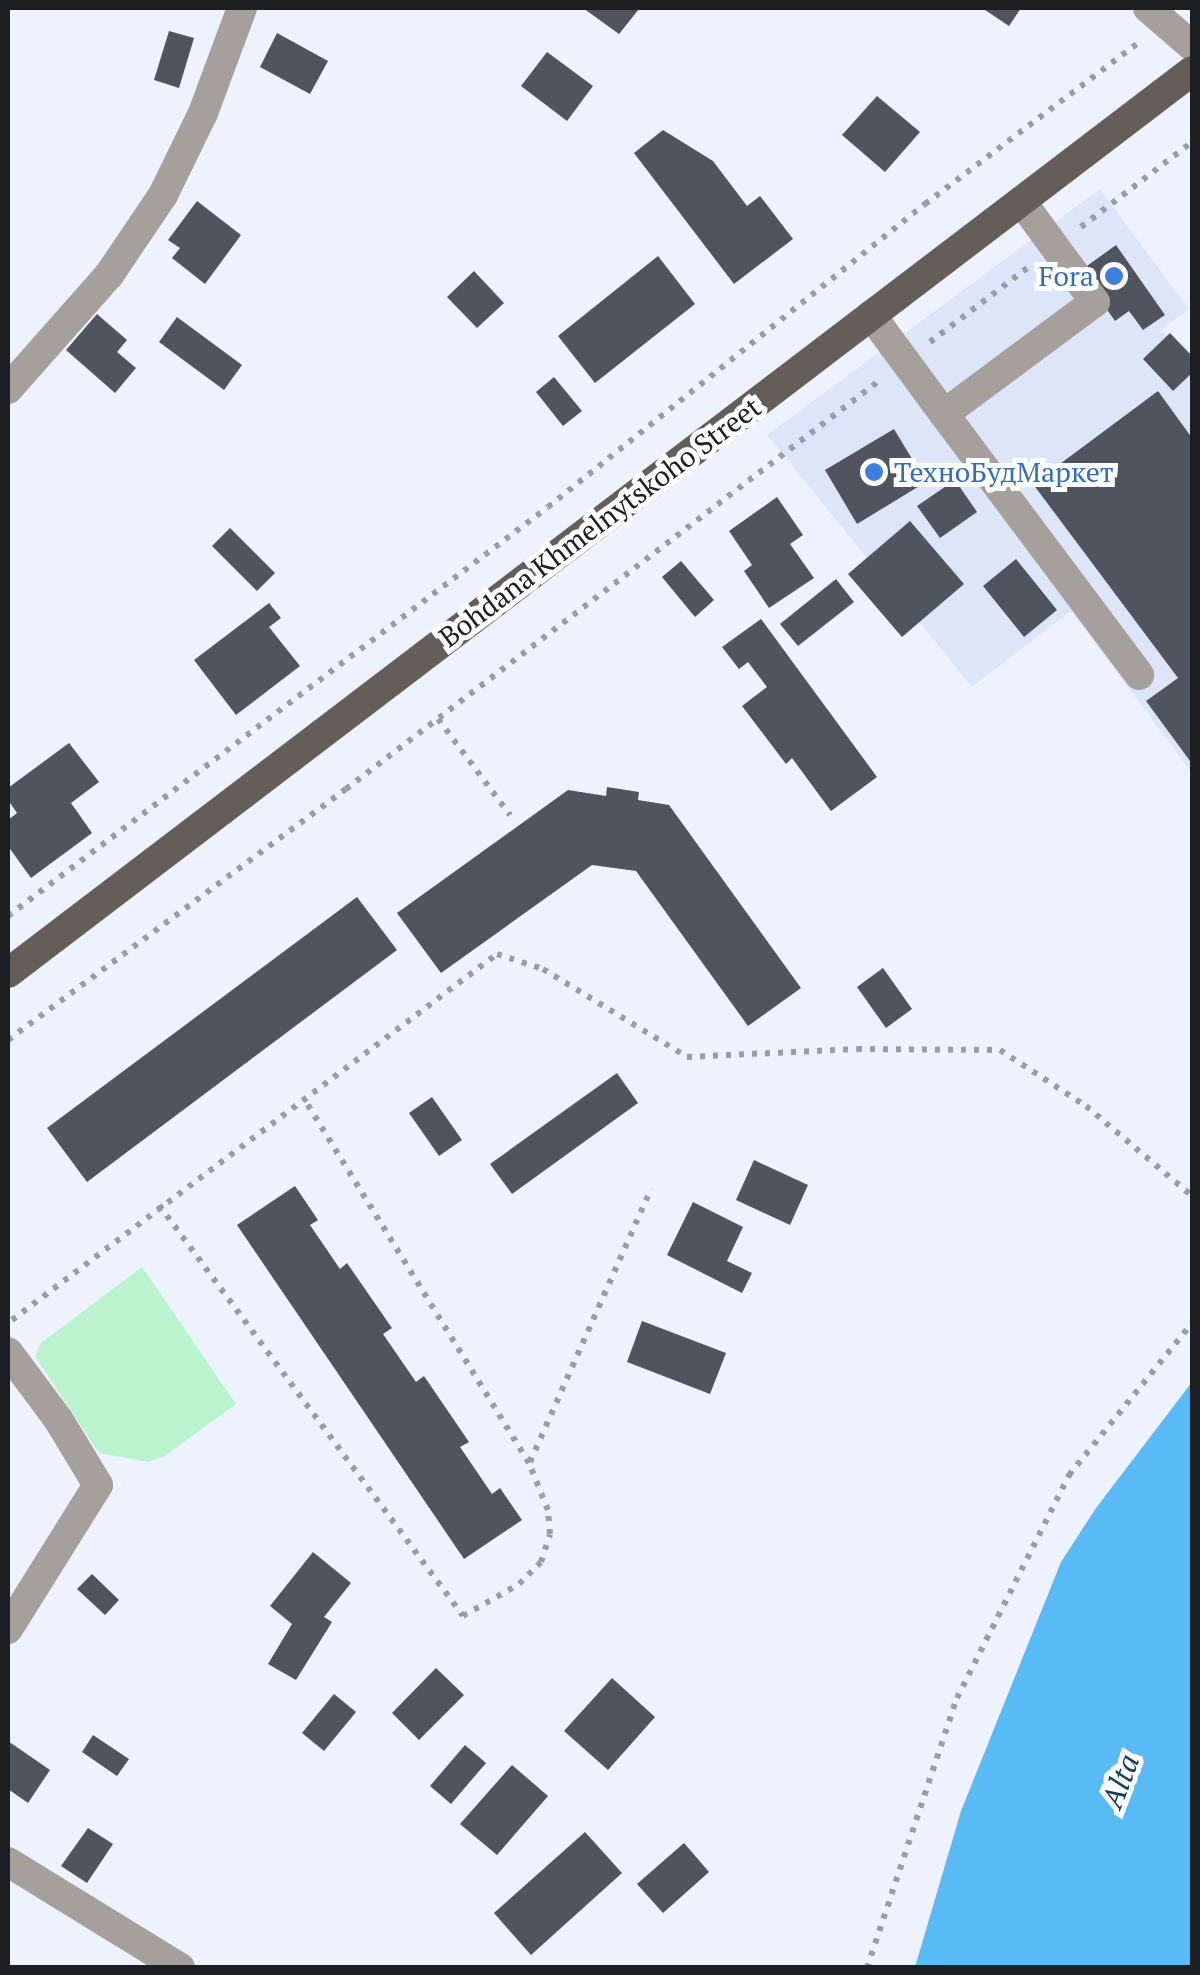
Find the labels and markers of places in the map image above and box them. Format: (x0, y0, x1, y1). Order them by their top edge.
place label: Fora (1038, 259, 1094, 293)
marker: Fora (1103, 265, 1125, 287)
place label: ТехноБудМаркет (894, 455, 1114, 489)
marker: ТехноБудМаркет (863, 461, 885, 483)

